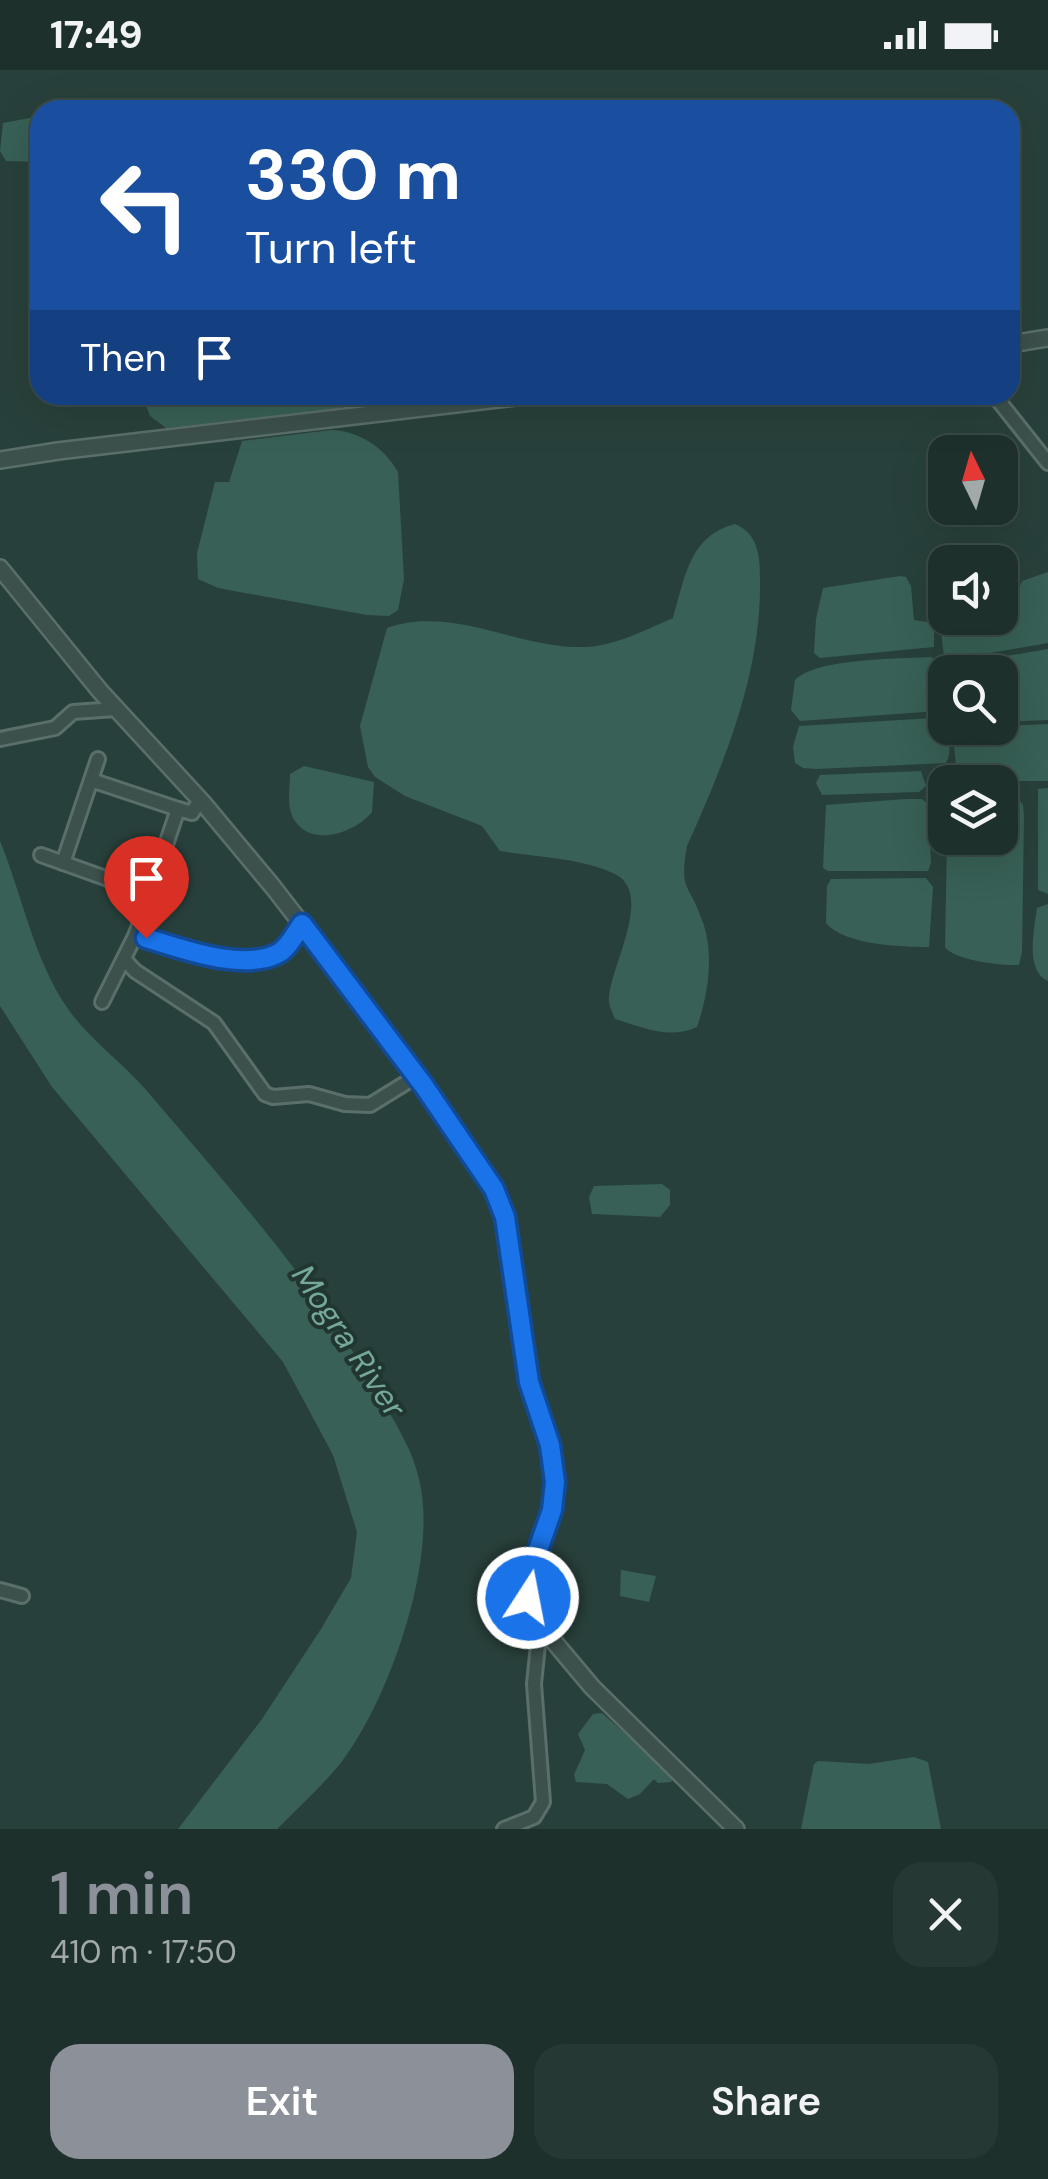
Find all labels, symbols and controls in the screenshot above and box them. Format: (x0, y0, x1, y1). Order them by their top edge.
text: 17:49 (50, 10, 143, 60)
text: 330 m (245, 130, 461, 221)
icon: left (80, 140, 210, 270)
text: Turn left (245, 218, 417, 277)
icon: arrive (187, 330, 242, 385)
text: Then (80, 333, 167, 383)
north arrow (928, 435, 1018, 525)
map controls (928, 435, 1018, 855)
button: sound (928, 545, 1018, 635)
button: search (928, 655, 1018, 745)
button: layers (928, 765, 1018, 855)
pin (104, 836, 189, 939)
icon: arrive (119, 851, 174, 906)
water label: Mogra River (283, 1257, 416, 1426)
position arrow (476, 1546, 580, 1650)
text: 1 min (50, 1854, 193, 1933)
button: close (893, 1862, 998, 1967)
text: 410 m · 17:50 (50, 1931, 237, 1973)
button: Exit (50, 2044, 514, 2159)
button: Share (534, 2044, 998, 2159)

